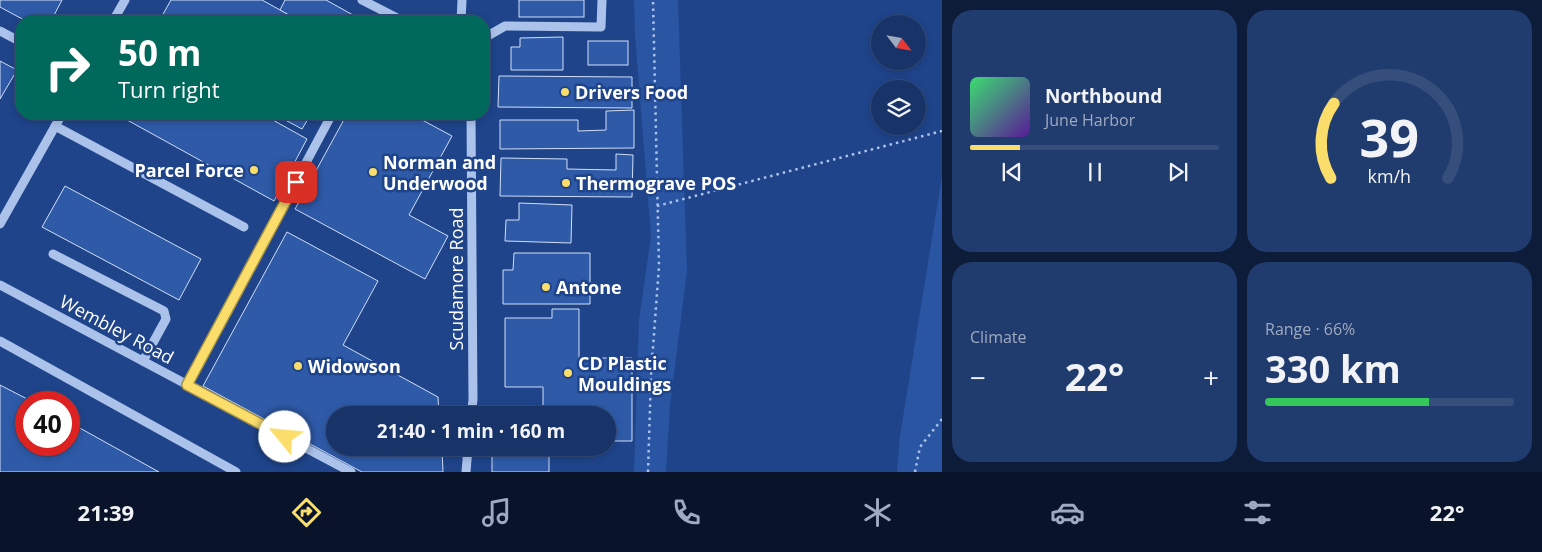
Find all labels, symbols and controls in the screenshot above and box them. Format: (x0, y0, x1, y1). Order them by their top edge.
north arrow (871, 15, 926, 70)
map controls (871, 15, 926, 135)
text: 50 m (118, 29, 201, 76)
icon: right (35, 35, 100, 100)
text: Turn right (118, 74, 220, 104)
place label: Drivers Food (575, 80, 688, 104)
button: layers (871, 80, 926, 135)
text: Northbound (1045, 83, 1162, 109)
marker: Drivers Food (559, 86, 571, 98)
text: 39 (1360, 101, 1419, 172)
text: June Harbor (1045, 109, 1135, 131)
place label: Norman and Underwood (383, 150, 496, 195)
place label: Parcel Force (135, 158, 244, 182)
icon: previous (998, 158, 1026, 186)
icon: pause (1081, 158, 1109, 186)
icon: next (1164, 158, 1192, 186)
pin (275, 161, 317, 203)
marker: Parcel Force (248, 164, 260, 176)
text: km/h (1368, 164, 1411, 188)
marker: Norman and Underwood (367, 166, 379, 178)
icon: arrive (282, 168, 310, 196)
place label: Thermograve POS (576, 171, 736, 195)
marker: Thermograve POS (560, 177, 572, 189)
street label: Scudamore Road (444, 207, 468, 351)
place label: Antone (556, 275, 622, 299)
marker: Antone (540, 281, 552, 293)
street label: Wembley Road (56, 289, 178, 369)
text: Range · 66% (1265, 318, 1355, 340)
text: Climate (970, 326, 1027, 348)
text: 330 km (1265, 342, 1401, 394)
text: 22° (1065, 350, 1124, 402)
place label: CD Plastic Mouldings (578, 351, 671, 396)
place label: Widowson (308, 354, 401, 378)
text: − (970, 358, 986, 396)
text: + (1203, 358, 1219, 396)
marker: Widowson (292, 360, 304, 372)
marker: CD Plastic Mouldings (562, 367, 574, 379)
speed limit sign: 40 (15, 391, 80, 456)
position arrow (258, 410, 310, 462)
text: 21:40 · 1 min · 160 m (377, 418, 565, 444)
icon: directions (289, 495, 324, 530)
icon: music (479, 495, 514, 530)
icon: phone (669, 495, 704, 530)
icon: climate (860, 495, 895, 530)
icon: car (1050, 495, 1085, 530)
icon: filters (1240, 495, 1275, 530)
text: 21:39 (78, 497, 134, 527)
text: 22° (1430, 497, 1464, 527)

